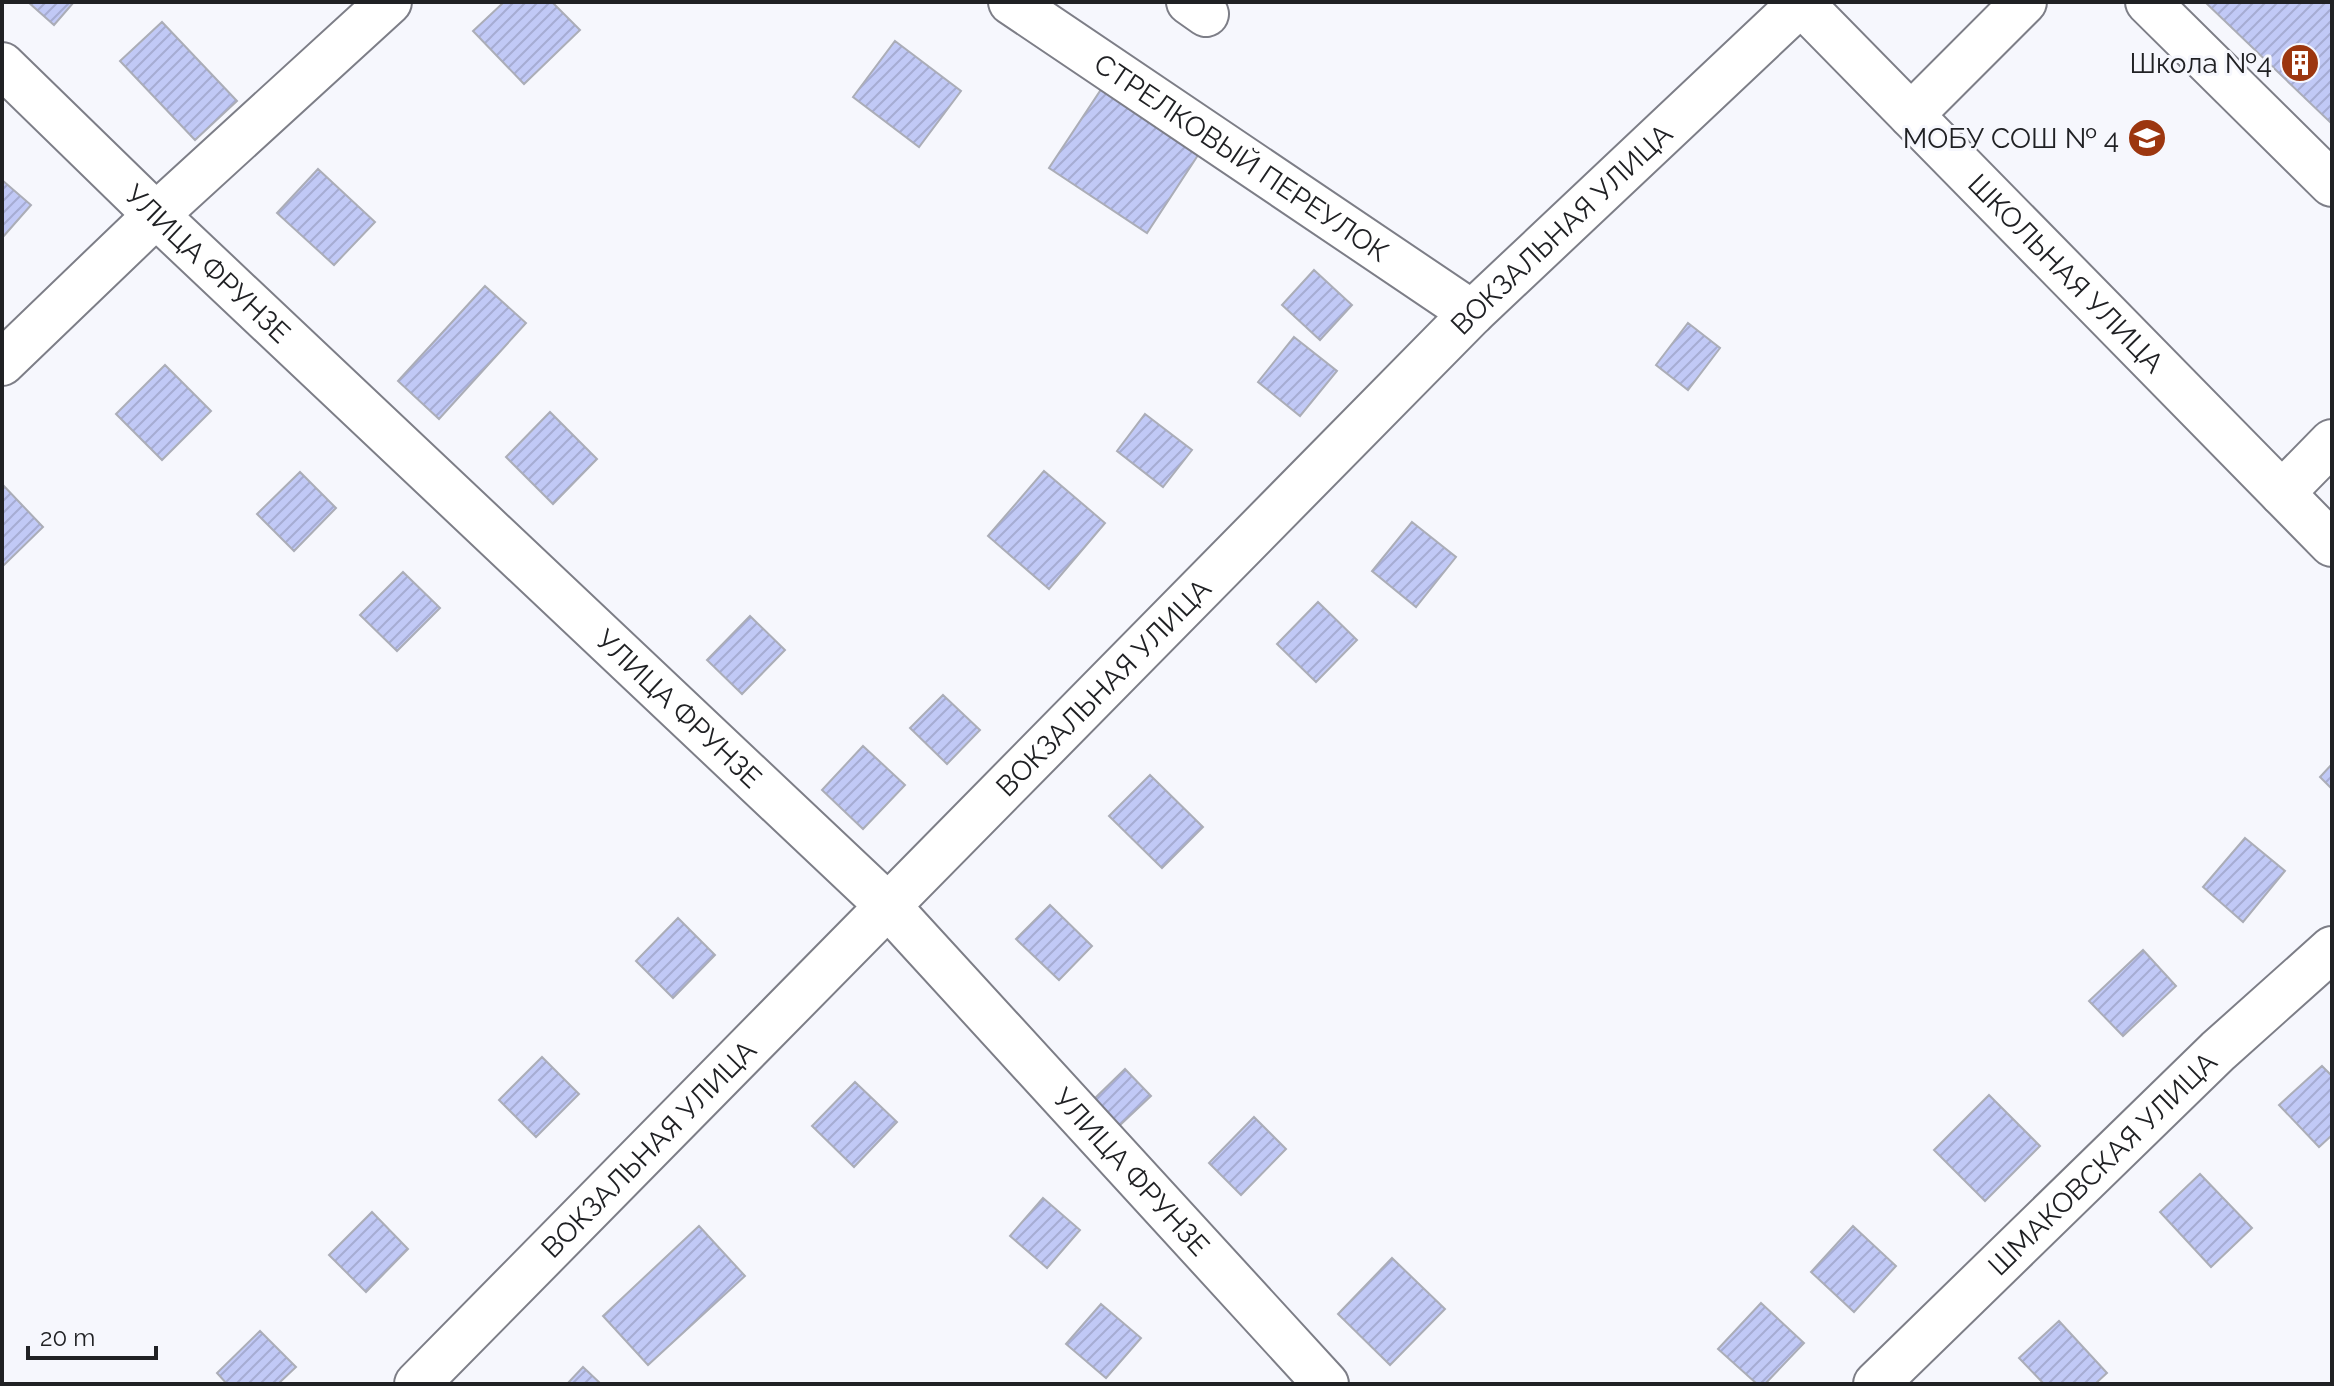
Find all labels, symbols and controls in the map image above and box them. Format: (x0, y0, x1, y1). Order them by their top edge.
building icon: Школа №4 (2279, 42, 2321, 84)
street label: СТРЕЛКОВЫЙ ПЕРЕУЛОК (1088, 47, 1395, 268)
place label: Школа №4 (2129, 47, 2272, 80)
street label: ВОКЗАЛЬНАЯ УЛИЦА (1444, 117, 1679, 341)
school or university icon: МОБУ СОШ № 4 (2126, 117, 2168, 159)
place label: МОБУ СОШ № 4 (1903, 122, 2119, 155)
street label: ШКОЛЬНАЯ УЛИЦА (1962, 167, 2171, 379)
street label: УЛИЦА ФРУНЗЕ (118, 178, 297, 350)
street label: ВОКЗАЛЬНАЯ УЛИЦА (989, 572, 1217, 803)
street label: УЛИЦА ФРУНЗЕ (589, 623, 768, 794)
street label: ВОКЗАЛЬНАЯ УЛИЦА (535, 1033, 763, 1264)
street label: ШМАКОВСКАЯ УЛИЦА (1981, 1045, 2223, 1282)
street label: УЛИЦА ФРУНЗЕ (1047, 1081, 1216, 1262)
scale bar (28, 1310, 156, 1360)
text: 20 m (40, 1323, 95, 1352)

